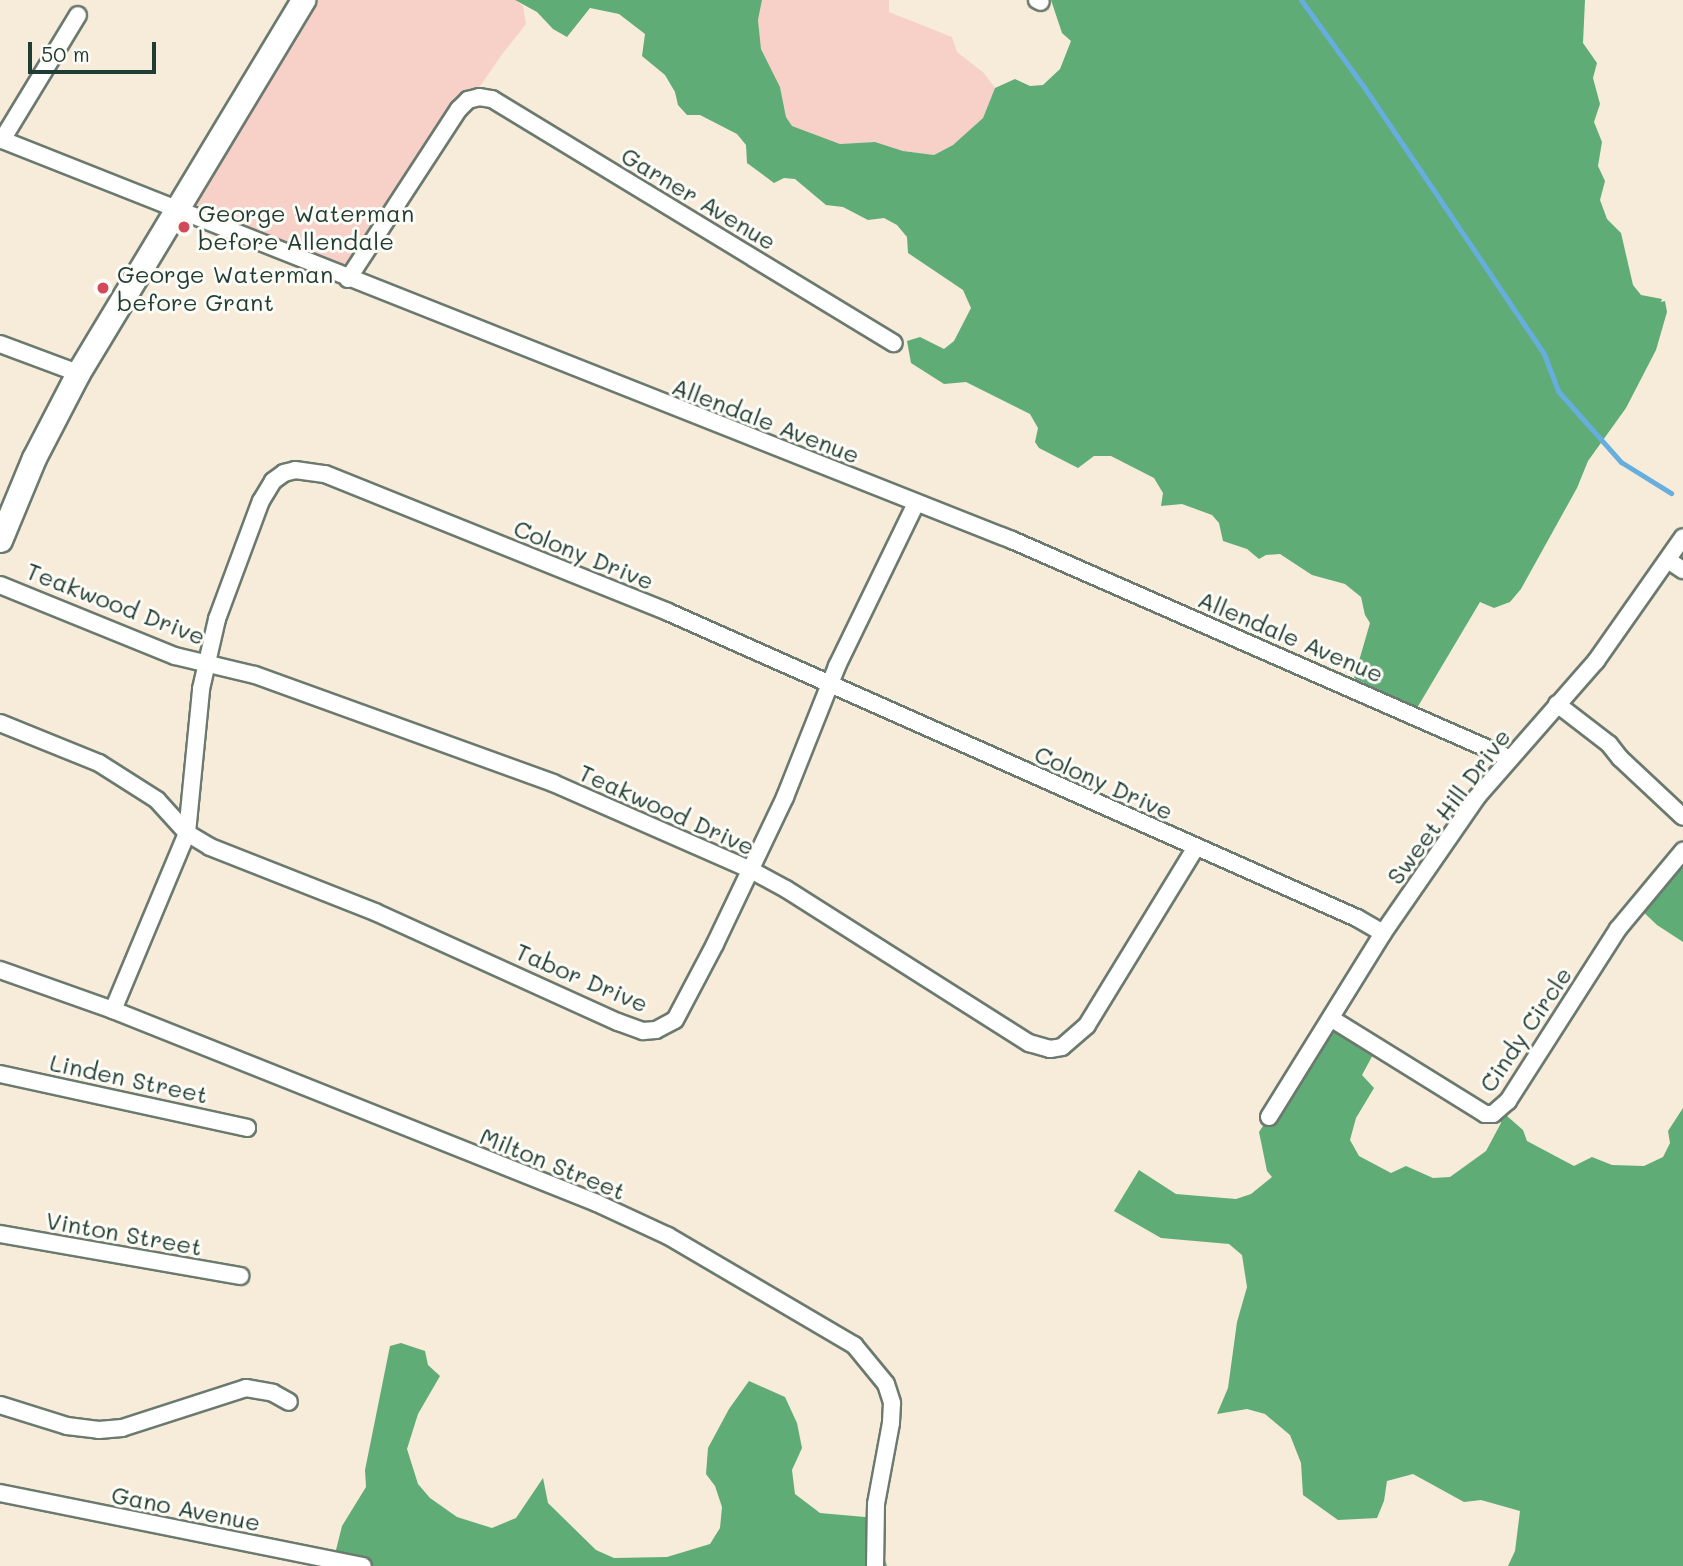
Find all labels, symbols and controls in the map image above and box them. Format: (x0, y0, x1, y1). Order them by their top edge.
scale bar (32, 28, 159, 72)
text: 50 m (41, 40, 90, 67)
street label: Garner Avenue (616, 140, 782, 256)
place label: George Waterman before Allendale (198, 199, 414, 255)
marker: George Waterman before Allendale (176, 219, 192, 235)
place label: George Waterman before Grant (117, 260, 333, 316)
marker: George Waterman before Grant (95, 280, 111, 296)
street label: Allendale Avenue (668, 371, 864, 469)
street label: Colony Drive (510, 513, 658, 595)
street label: Teakwood Drive (22, 556, 210, 650)
street label: Allendale Avenue (1194, 584, 1388, 688)
street label: Sweet Hill Drive (1380, 722, 1516, 890)
street label: Colony Drive (1030, 739, 1178, 825)
street label: Teakwood Drive (575, 757, 759, 861)
street label: Tabor Drive (511, 936, 653, 1018)
street label: Cindy Circle (1473, 961, 1577, 1097)
street label: Linden Street (47, 1047, 211, 1109)
street label: Milton Street (476, 1121, 630, 1205)
street label: Vinton Street (44, 1205, 204, 1261)
street label: Gano Avenue (109, 1479, 263, 1537)

